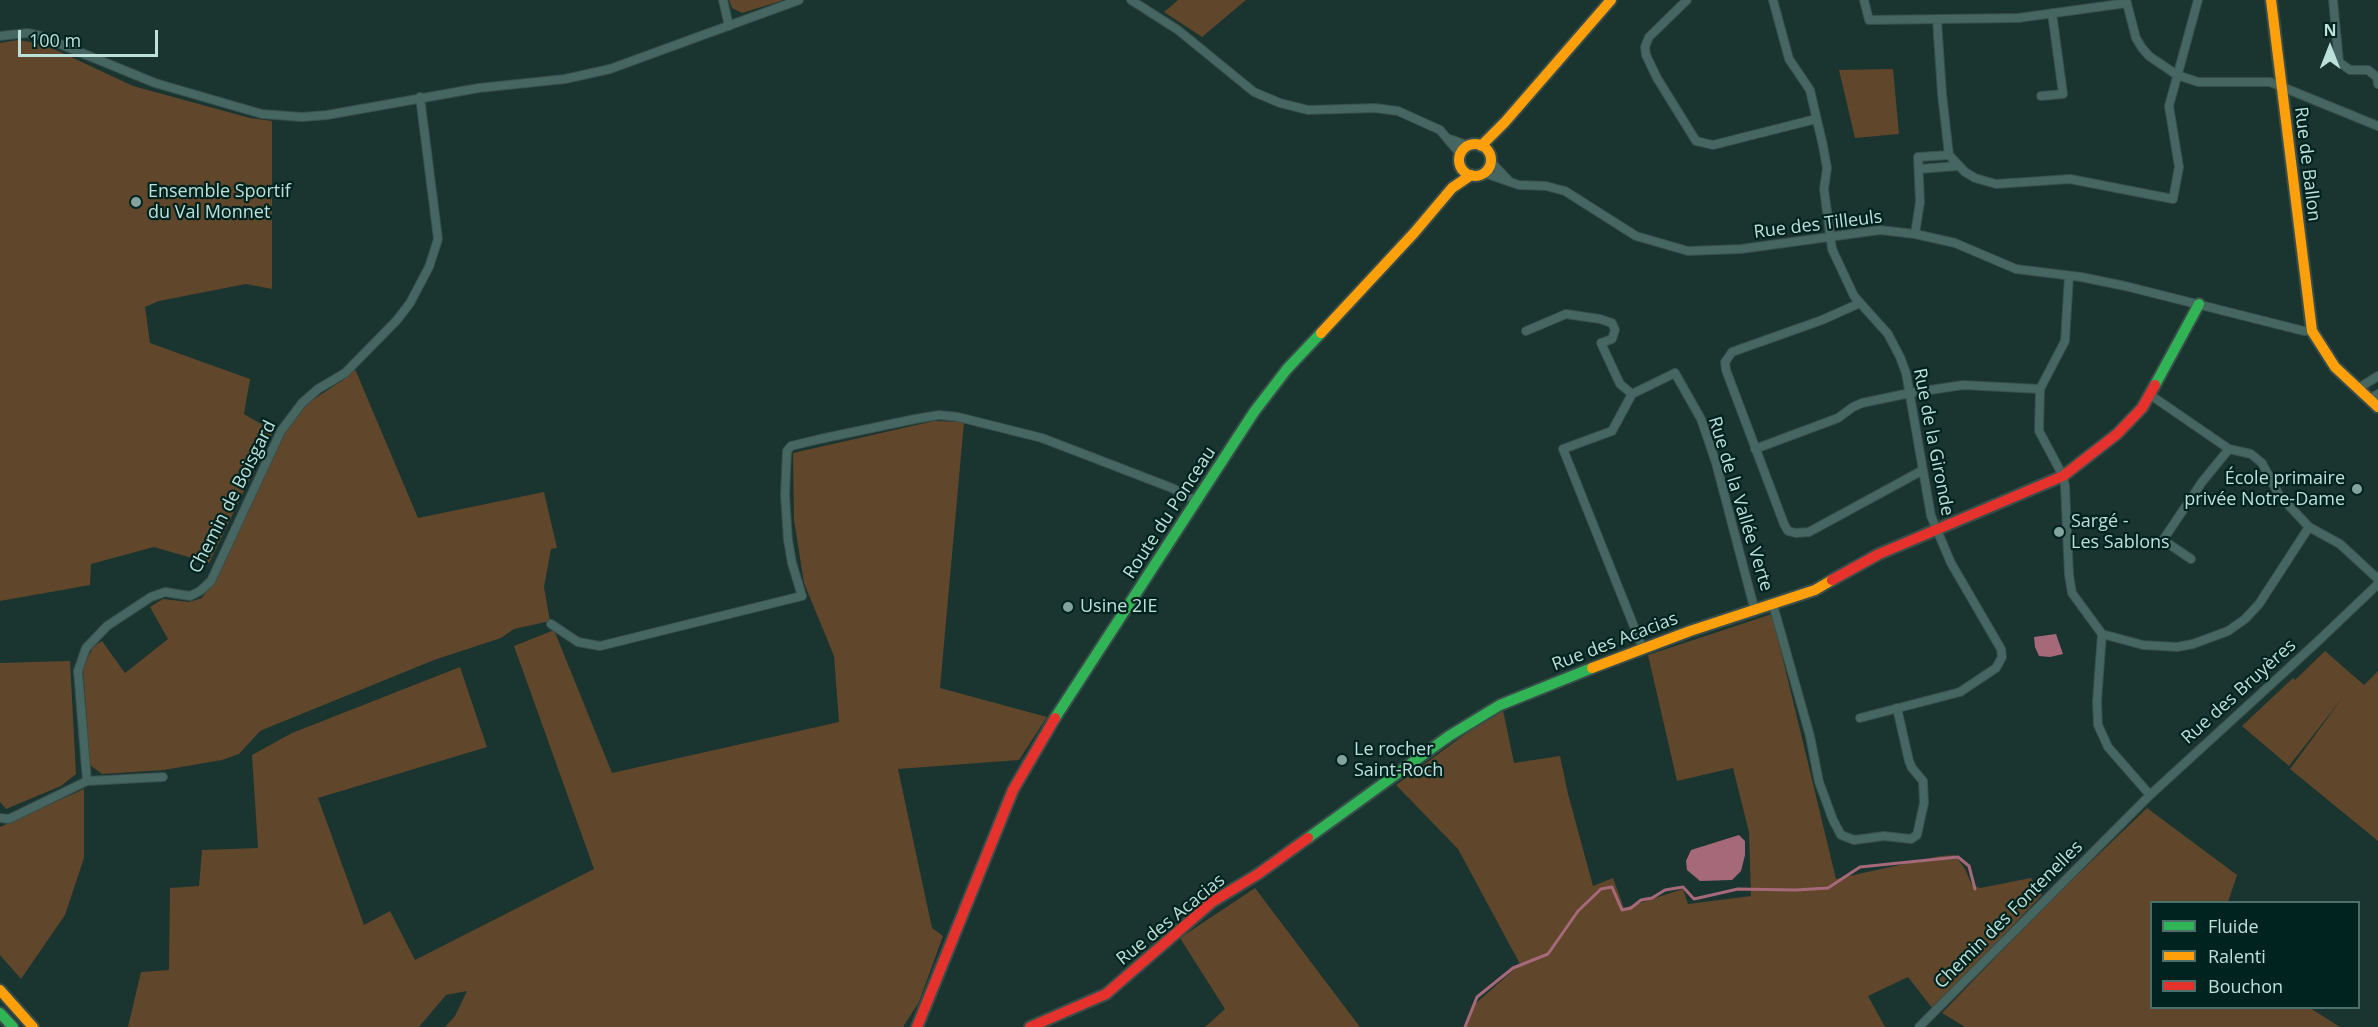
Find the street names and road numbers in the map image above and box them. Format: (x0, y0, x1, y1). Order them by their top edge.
street label: Rue de Ballon (2289, 105, 2325, 223)
street label: Rue des Tilleuls (1753, 206, 1883, 244)
street label: Rue de la Gironde (1908, 366, 1958, 518)
street label: Rue de la Vallée Verte (1703, 414, 1777, 594)
street label: Chemin de Boisgard (185, 417, 281, 577)
street label: Route du Ponceau (1119, 443, 1221, 583)
street label: Rue des Acacias (1549, 608, 1681, 676)
street label: Rue des Bruyères (2177, 635, 2301, 749)
street label: Chemin des Fontenelles (1931, 837, 2087, 993)
street label: Rue des Acacias (1113, 870, 1229, 970)

